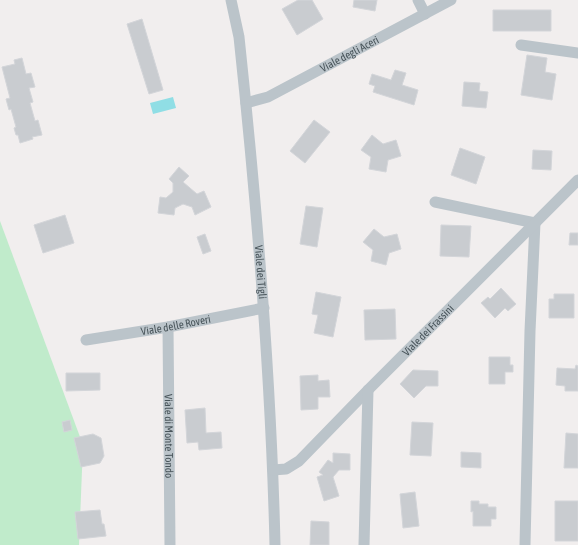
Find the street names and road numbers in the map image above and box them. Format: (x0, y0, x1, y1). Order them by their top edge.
street label: Viale degli Aceri (318, 33, 381, 74)
street label: Viale dei Tigli (253, 245, 269, 299)
street label: Viale dei Frassini (400, 302, 456, 358)
street label: Viale delle Roveri (140, 313, 212, 337)
street label: Viale di Monte Tondo (163, 394, 175, 478)

